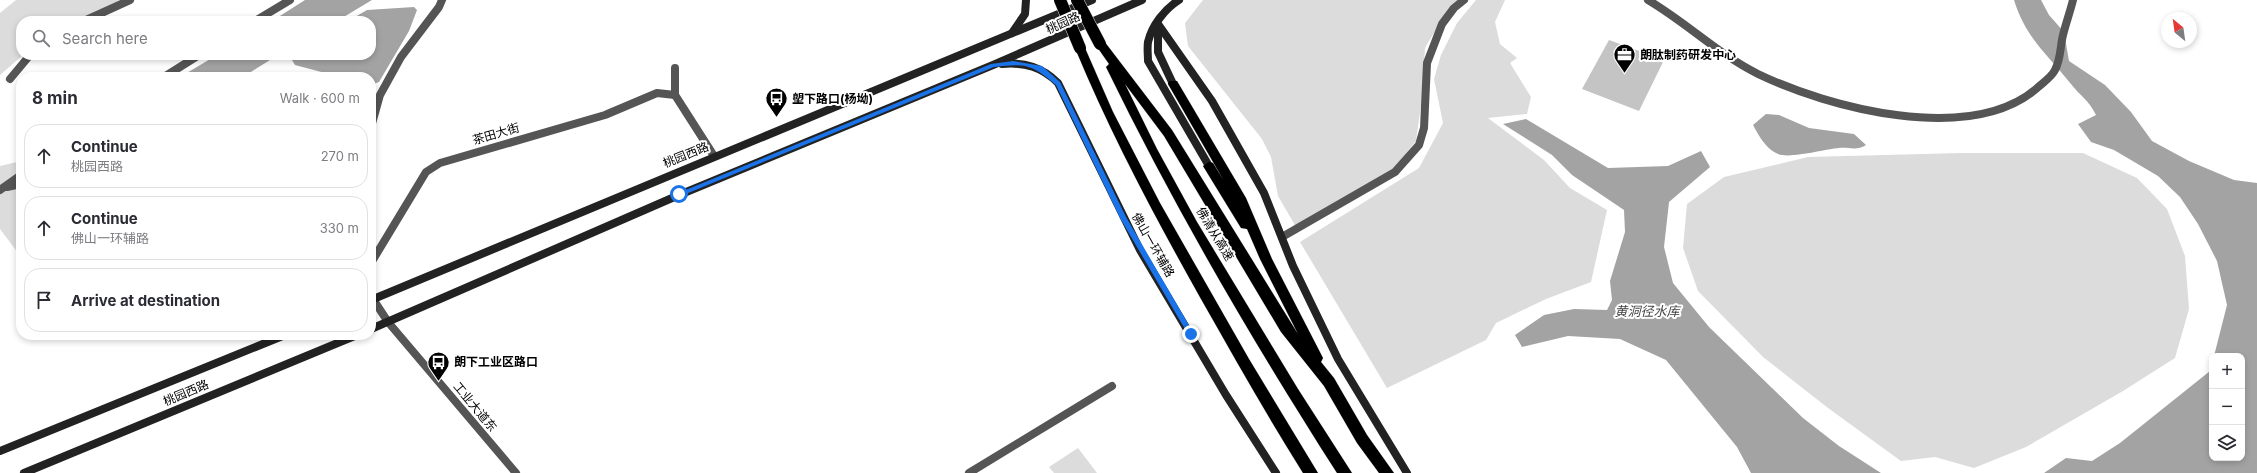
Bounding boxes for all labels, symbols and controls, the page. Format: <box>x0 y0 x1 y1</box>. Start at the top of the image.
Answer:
street label: 桃园路 <box>1043 8 1082 37</box>
north arrow <box>2161 12 2197 48</box>
search box <box>16 16 376 60</box>
icon: search <box>30 27 52 49</box>
text: Search here <box>62 29 148 48</box>
office icon: 朗肽制药研发中心 <box>1611 42 1637 75</box>
place label: 朗肽制药研发中心 <box>1640 47 1736 62</box>
bus stop icon: 塱下路口(杨坳) <box>763 86 789 119</box>
text: 8 min <box>32 88 78 108</box>
text: Walk · 600 m <box>280 90 360 106</box>
place label: 塱下路口(杨坳) <box>792 91 873 106</box>
street label: 茶田大街 <box>471 120 521 147</box>
text: Continue <box>71 137 138 156</box>
street label: 桃园西路 <box>661 139 711 170</box>
icon: ahead <box>33 145 55 167</box>
text: 270 m <box>321 148 359 164</box>
text: 桃园西路 <box>71 158 123 174</box>
route start <box>670 185 688 203</box>
street label: 佛清从高速 <box>1194 204 1237 263</box>
text: Continue <box>71 209 138 228</box>
street label: 佛山一环辅路 <box>1129 210 1178 280</box>
icon: ahead <box>33 217 55 239</box>
text: 330 m <box>320 220 359 236</box>
text: 佛山一环辅路 <box>71 230 149 246</box>
icon: arrive <box>33 289 55 311</box>
text: Arrive at destination <box>71 291 220 310</box>
water label: 黄洞径水库 <box>1614 303 1681 319</box>
route end <box>1182 325 1200 343</box>
bus stop icon: 朗下工业区路口 <box>426 349 452 382</box>
map controls <box>2209 353 2245 461</box>
button: + <box>2209 353 2245 389</box>
place label: 朗下工业区路口 <box>454 354 538 369</box>
street label: 桃园西路 <box>161 376 211 409</box>
street label: 工业大道东 <box>450 379 500 434</box>
button: − <box>2209 389 2245 425</box>
button: layers <box>2209 425 2245 461</box>

